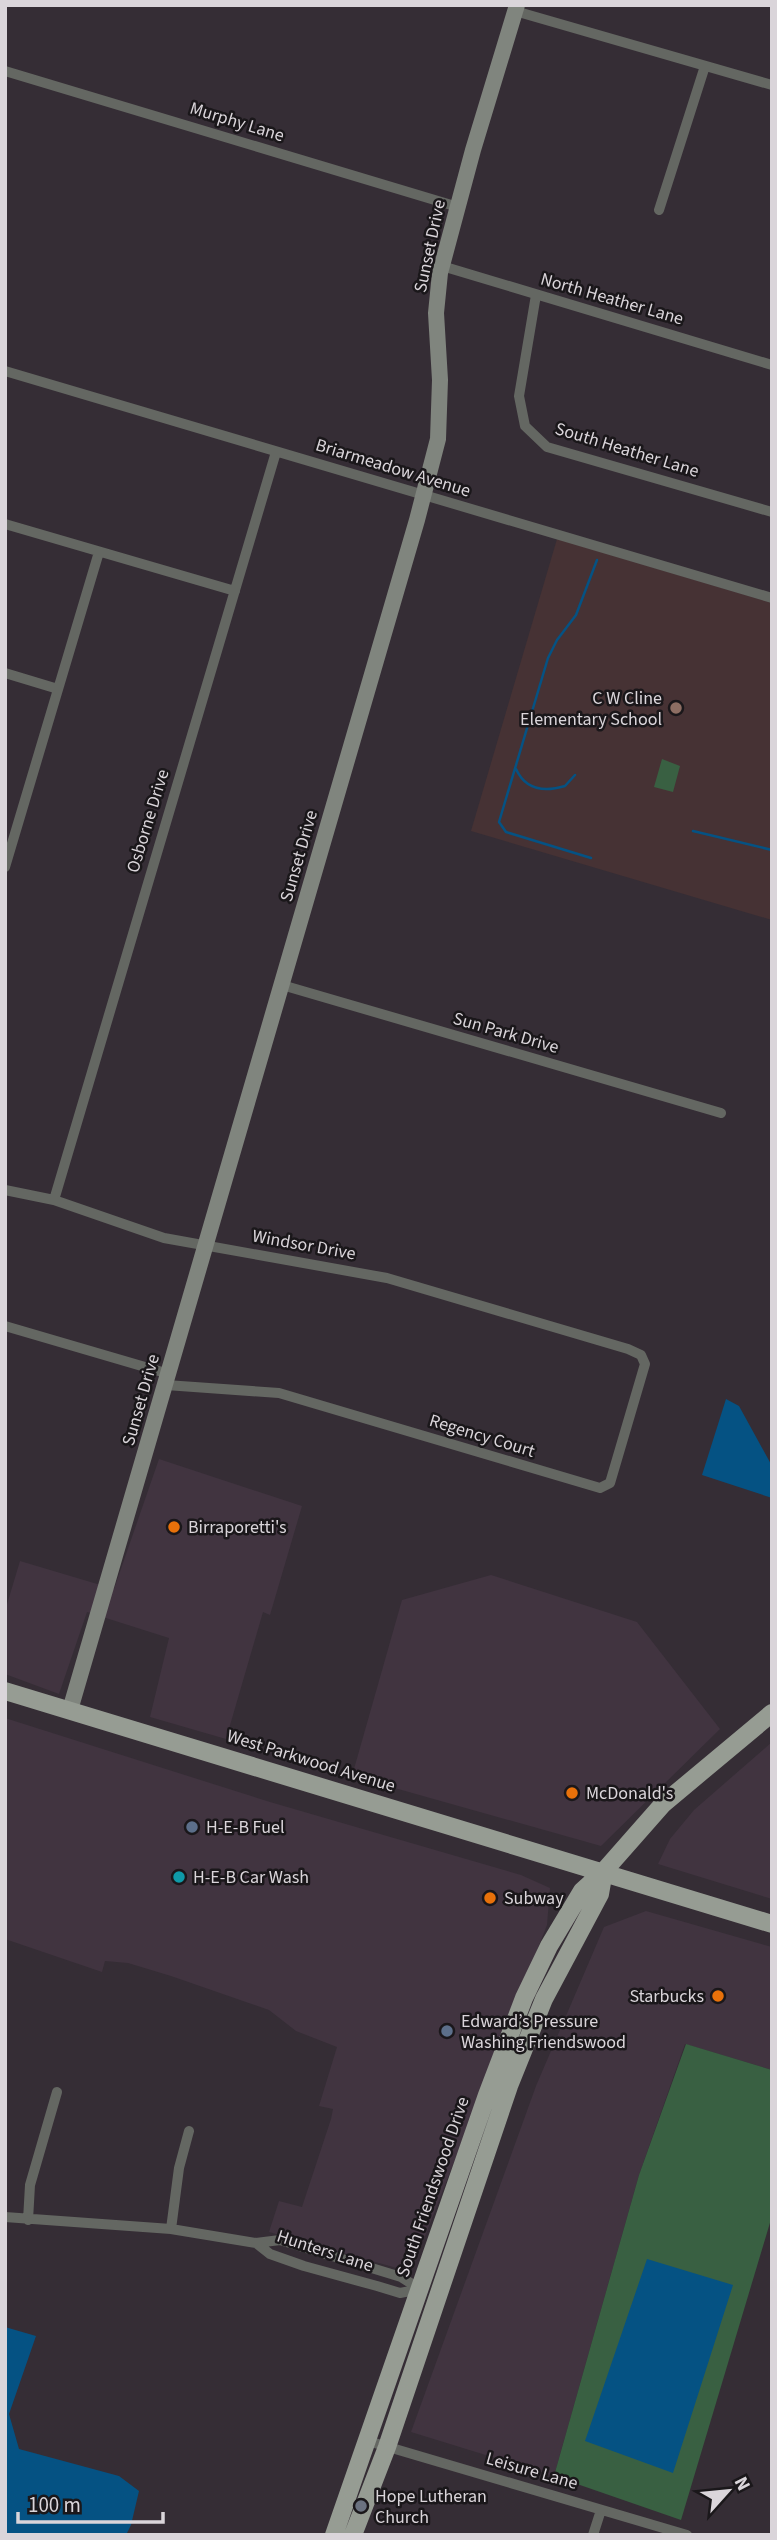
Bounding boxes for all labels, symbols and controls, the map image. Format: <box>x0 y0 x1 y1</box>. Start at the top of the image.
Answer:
street label: Murphy Lane <box>187 96 287 148</box>
street label: Sunset Drive <box>408 197 452 295</box>
street label: North Heather Lane <box>538 267 686 331</box>
street label: South Heather Lane <box>552 416 702 484</box>
street label: Briarmeadow Avenue <box>312 433 474 504</box>
place label: C W Cline Elementary School <box>520 686 662 732</box>
marker: C W Cline Elementary School <box>668 700 684 716</box>
street label: Osborne Drive <box>120 766 176 876</box>
street label: Sunset Drive <box>274 807 324 905</box>
street label: Sun Park Drive <box>450 1006 562 1060</box>
street label: Windsor Drive <box>250 1224 358 1266</box>
street label: Sunset Drive <box>116 1351 166 1449</box>
street label: Regency Court <box>426 1408 538 1464</box>
place label: Birraporetti's <box>188 1515 287 1540</box>
marker: Birraporetti's <box>166 1519 182 1535</box>
street label: West Parkwood Avenue <box>224 1723 398 1799</box>
place label: McDonald's <box>586 1781 673 1806</box>
marker: McDonald's <box>564 1785 580 1801</box>
place label: H-E-B Fuel <box>206 1815 285 1840</box>
marker: H-E-B Fuel <box>184 1819 200 1835</box>
place label: H-E-B Car Wash <box>193 1865 309 1890</box>
marker: H-E-B Car Wash <box>171 1869 187 1885</box>
place label: Subway <box>504 1886 564 1911</box>
marker: Subway <box>482 1890 498 1906</box>
place label: Starbucks <box>629 1984 704 2009</box>
marker: Starbucks <box>710 1988 726 2004</box>
place label: Edward’s Pressure Washing Friendswood <box>461 2009 626 2055</box>
marker: Edward’s Pressure Washing Friendswood <box>439 2023 455 2039</box>
street label: South Friendswood Drive <box>390 2093 476 2280</box>
street label: Hunters Lane <box>274 2224 377 2278</box>
street label: Leisure Lane <box>483 2446 581 2496</box>
north arrow <box>693 2456 763 2526</box>
text: N <box>727 2472 757 2496</box>
scale bar <box>18 2480 163 2524</box>
place label: Hope Lutheran Church <box>375 2484 487 2530</box>
text: 100 m <box>28 2490 81 2520</box>
marker: Hope Lutheran Church <box>353 2498 369 2514</box>

